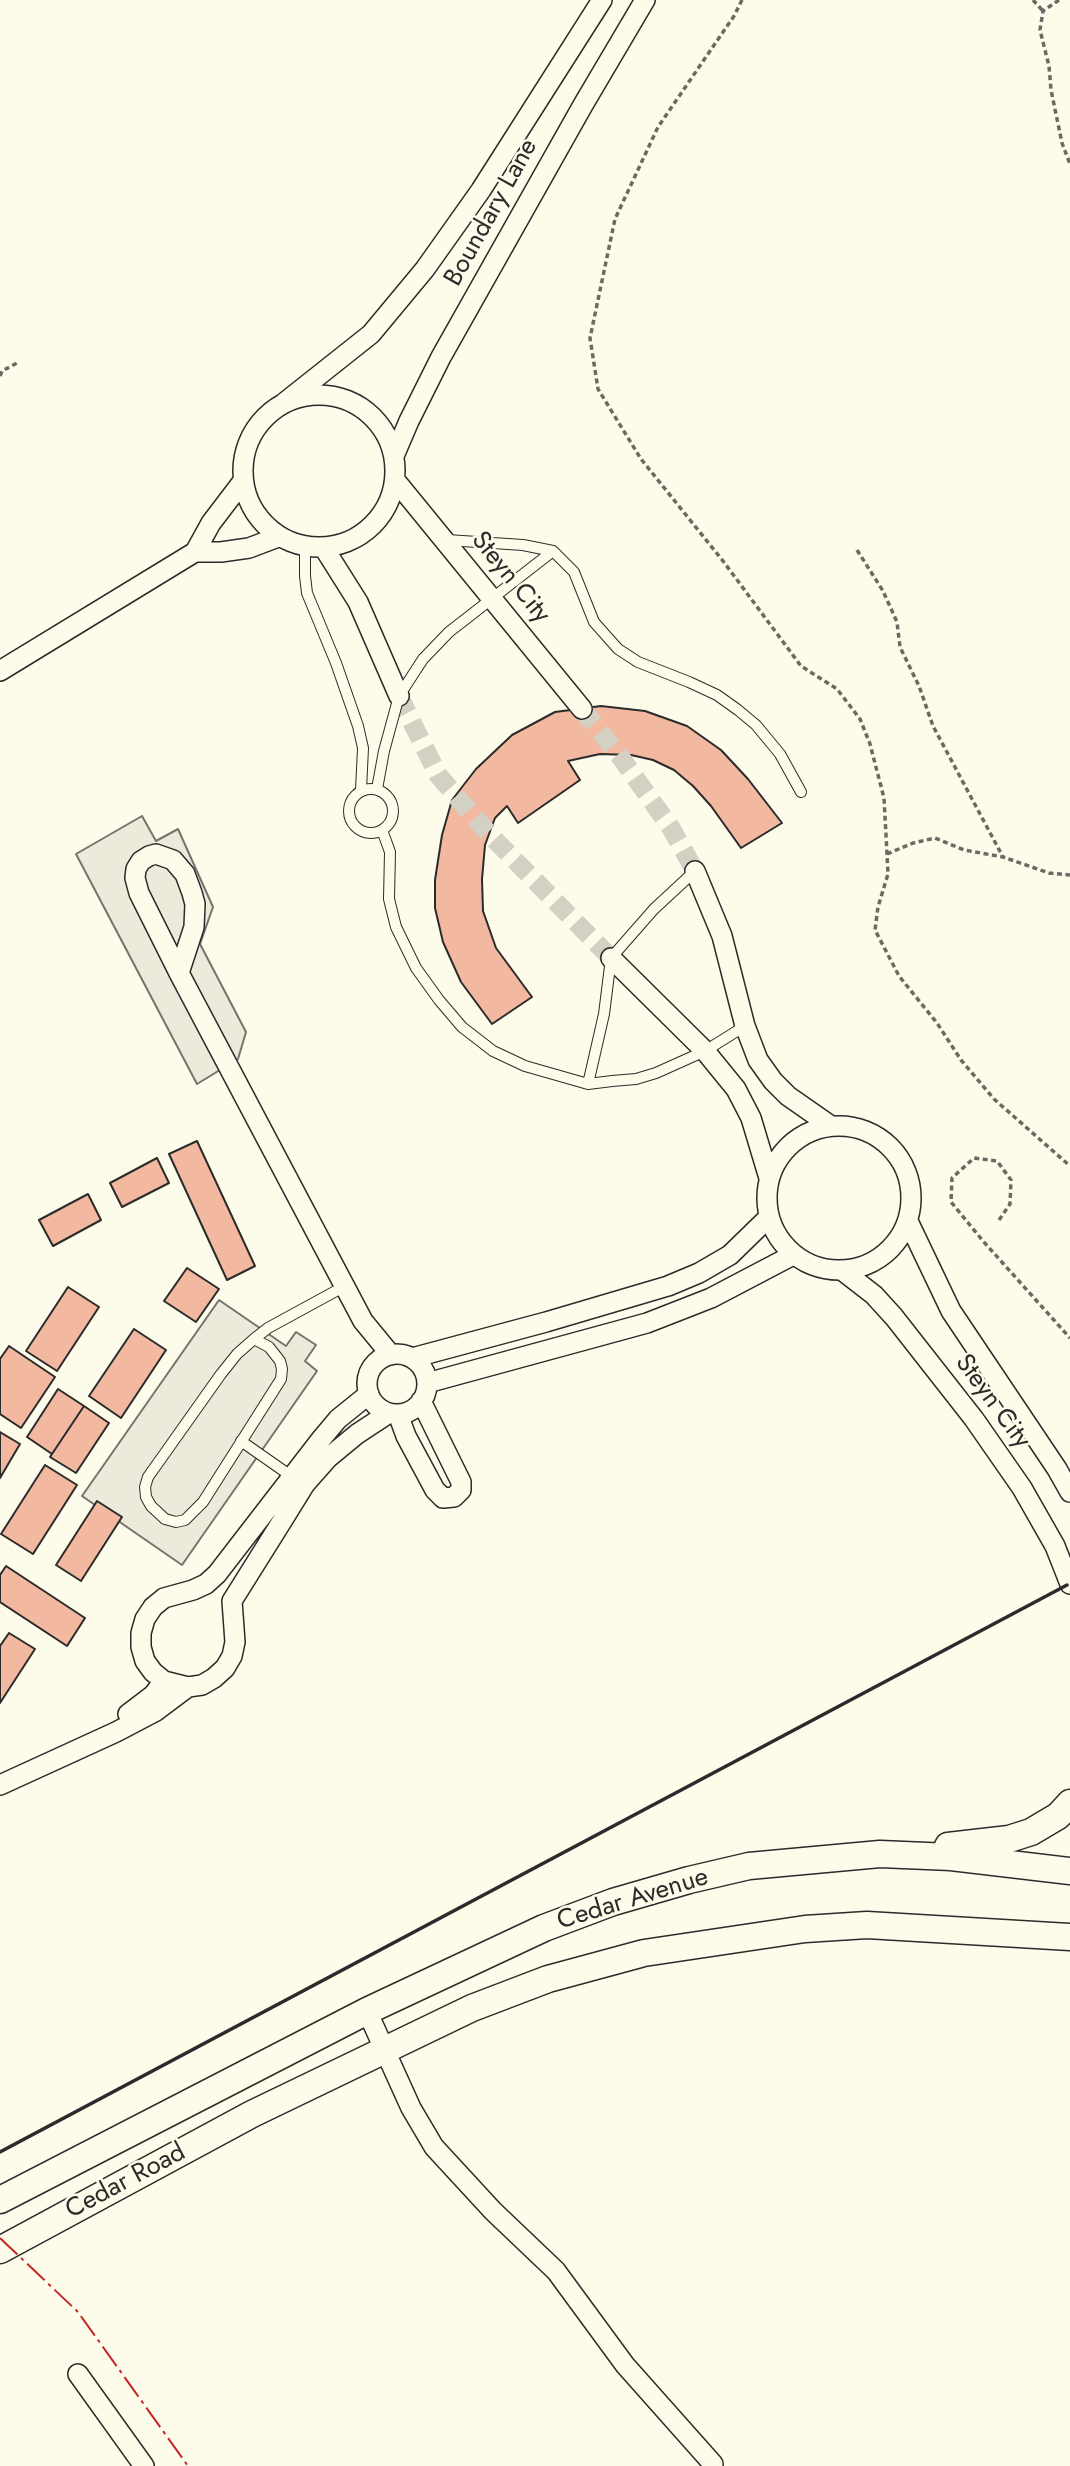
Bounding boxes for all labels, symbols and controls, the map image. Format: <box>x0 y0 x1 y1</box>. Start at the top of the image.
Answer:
street label: Boundary Lane <box>439 134 545 292</box>
street label: Steyn City <box>464 526 556 630</box>
street label: Steyn City <box>947 1349 1037 1455</box>
street label: Cedar Avenue <box>554 1862 712 1938</box>
street label: Cedar Road <box>61 2137 191 2227</box>

